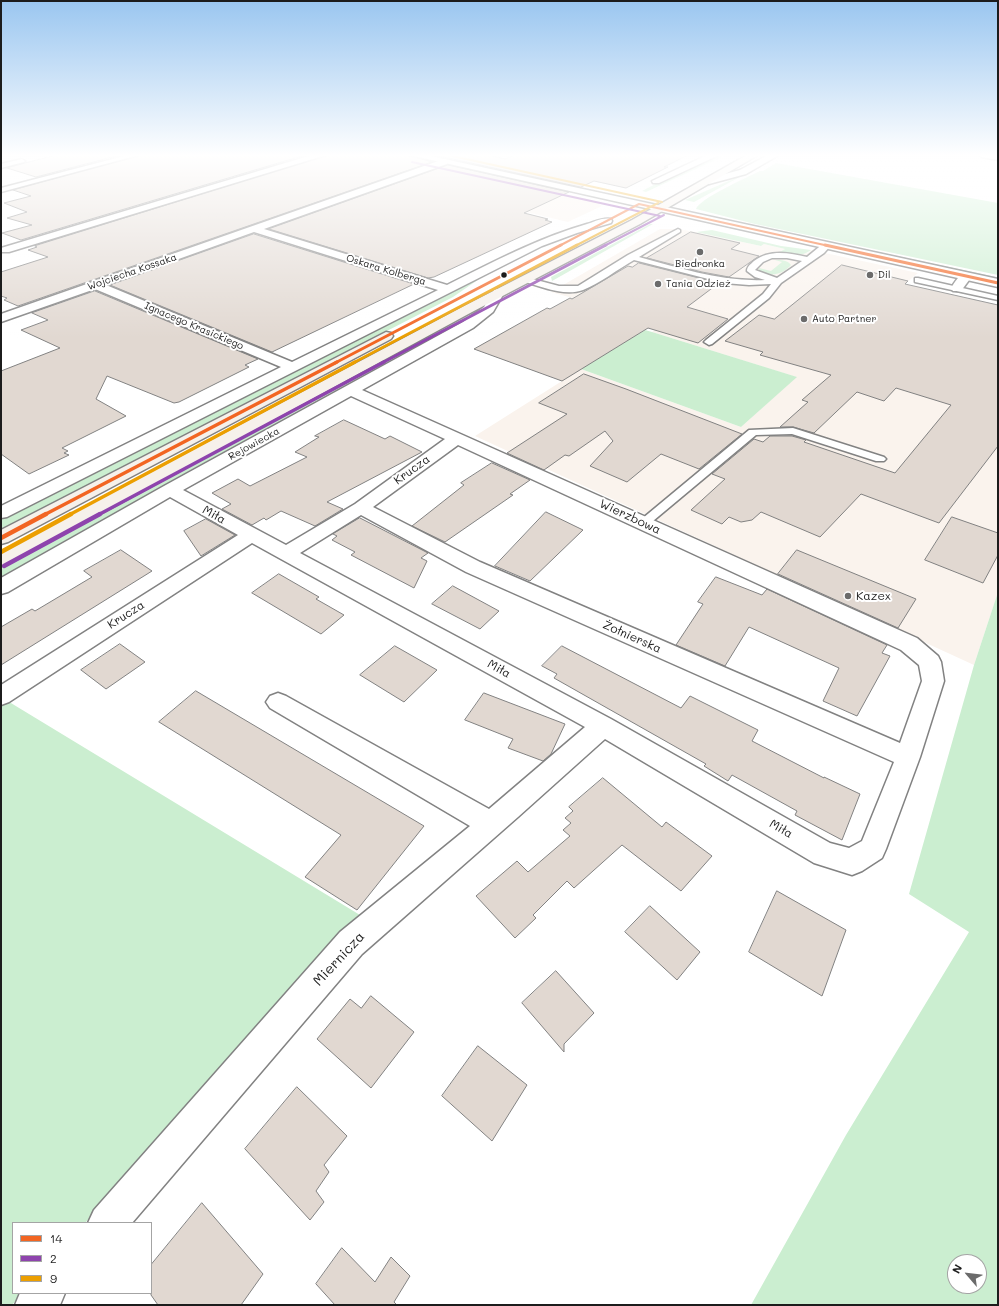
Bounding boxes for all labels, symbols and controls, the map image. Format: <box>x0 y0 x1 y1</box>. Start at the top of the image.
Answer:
marker: Biedronka <box>695 247 705 257</box>
street label: Wojciecha Kossaka <box>86 251 178 293</box>
street label: Oskara Kolberga <box>345 252 427 288</box>
place label: Biedronka <box>675 258 725 270</box>
place label: Dil <box>878 269 890 281</box>
unlabelled marker <box>499 270 509 280</box>
marker: Dil <box>865 270 875 280</box>
place label: Tania Odzież <box>666 278 730 290</box>
marker: Tania Odzież <box>653 279 663 289</box>
street label: Ignacego Krasickiego <box>143 300 245 352</box>
place label: Auto Partner <box>812 313 876 325</box>
marker: Auto Partner <box>799 314 809 324</box>
street label: Rejowiecka <box>226 425 282 463</box>
street label: Krucza <box>391 452 433 488</box>
street label: Wierzbowa <box>597 497 663 537</box>
street label: Miła <box>200 503 228 527</box>
place label: Kazex <box>856 589 891 603</box>
marker: Kazex <box>843 591 853 601</box>
street label: Krucza <box>105 598 147 632</box>
street label: Żołnierska <box>601 618 663 656</box>
street label: Miła <box>485 657 513 681</box>
street label: Miła <box>767 817 795 841</box>
street label: Miernicza <box>310 928 368 990</box>
legend <box>12 1222 152 1294</box>
text: 14 <box>50 1230 62 1246</box>
text: 2 <box>50 1250 57 1266</box>
north arrow <box>947 1254 987 1294</box>
text: N <box>948 1261 965 1276</box>
text: 9 <box>50 1270 57 1286</box>

